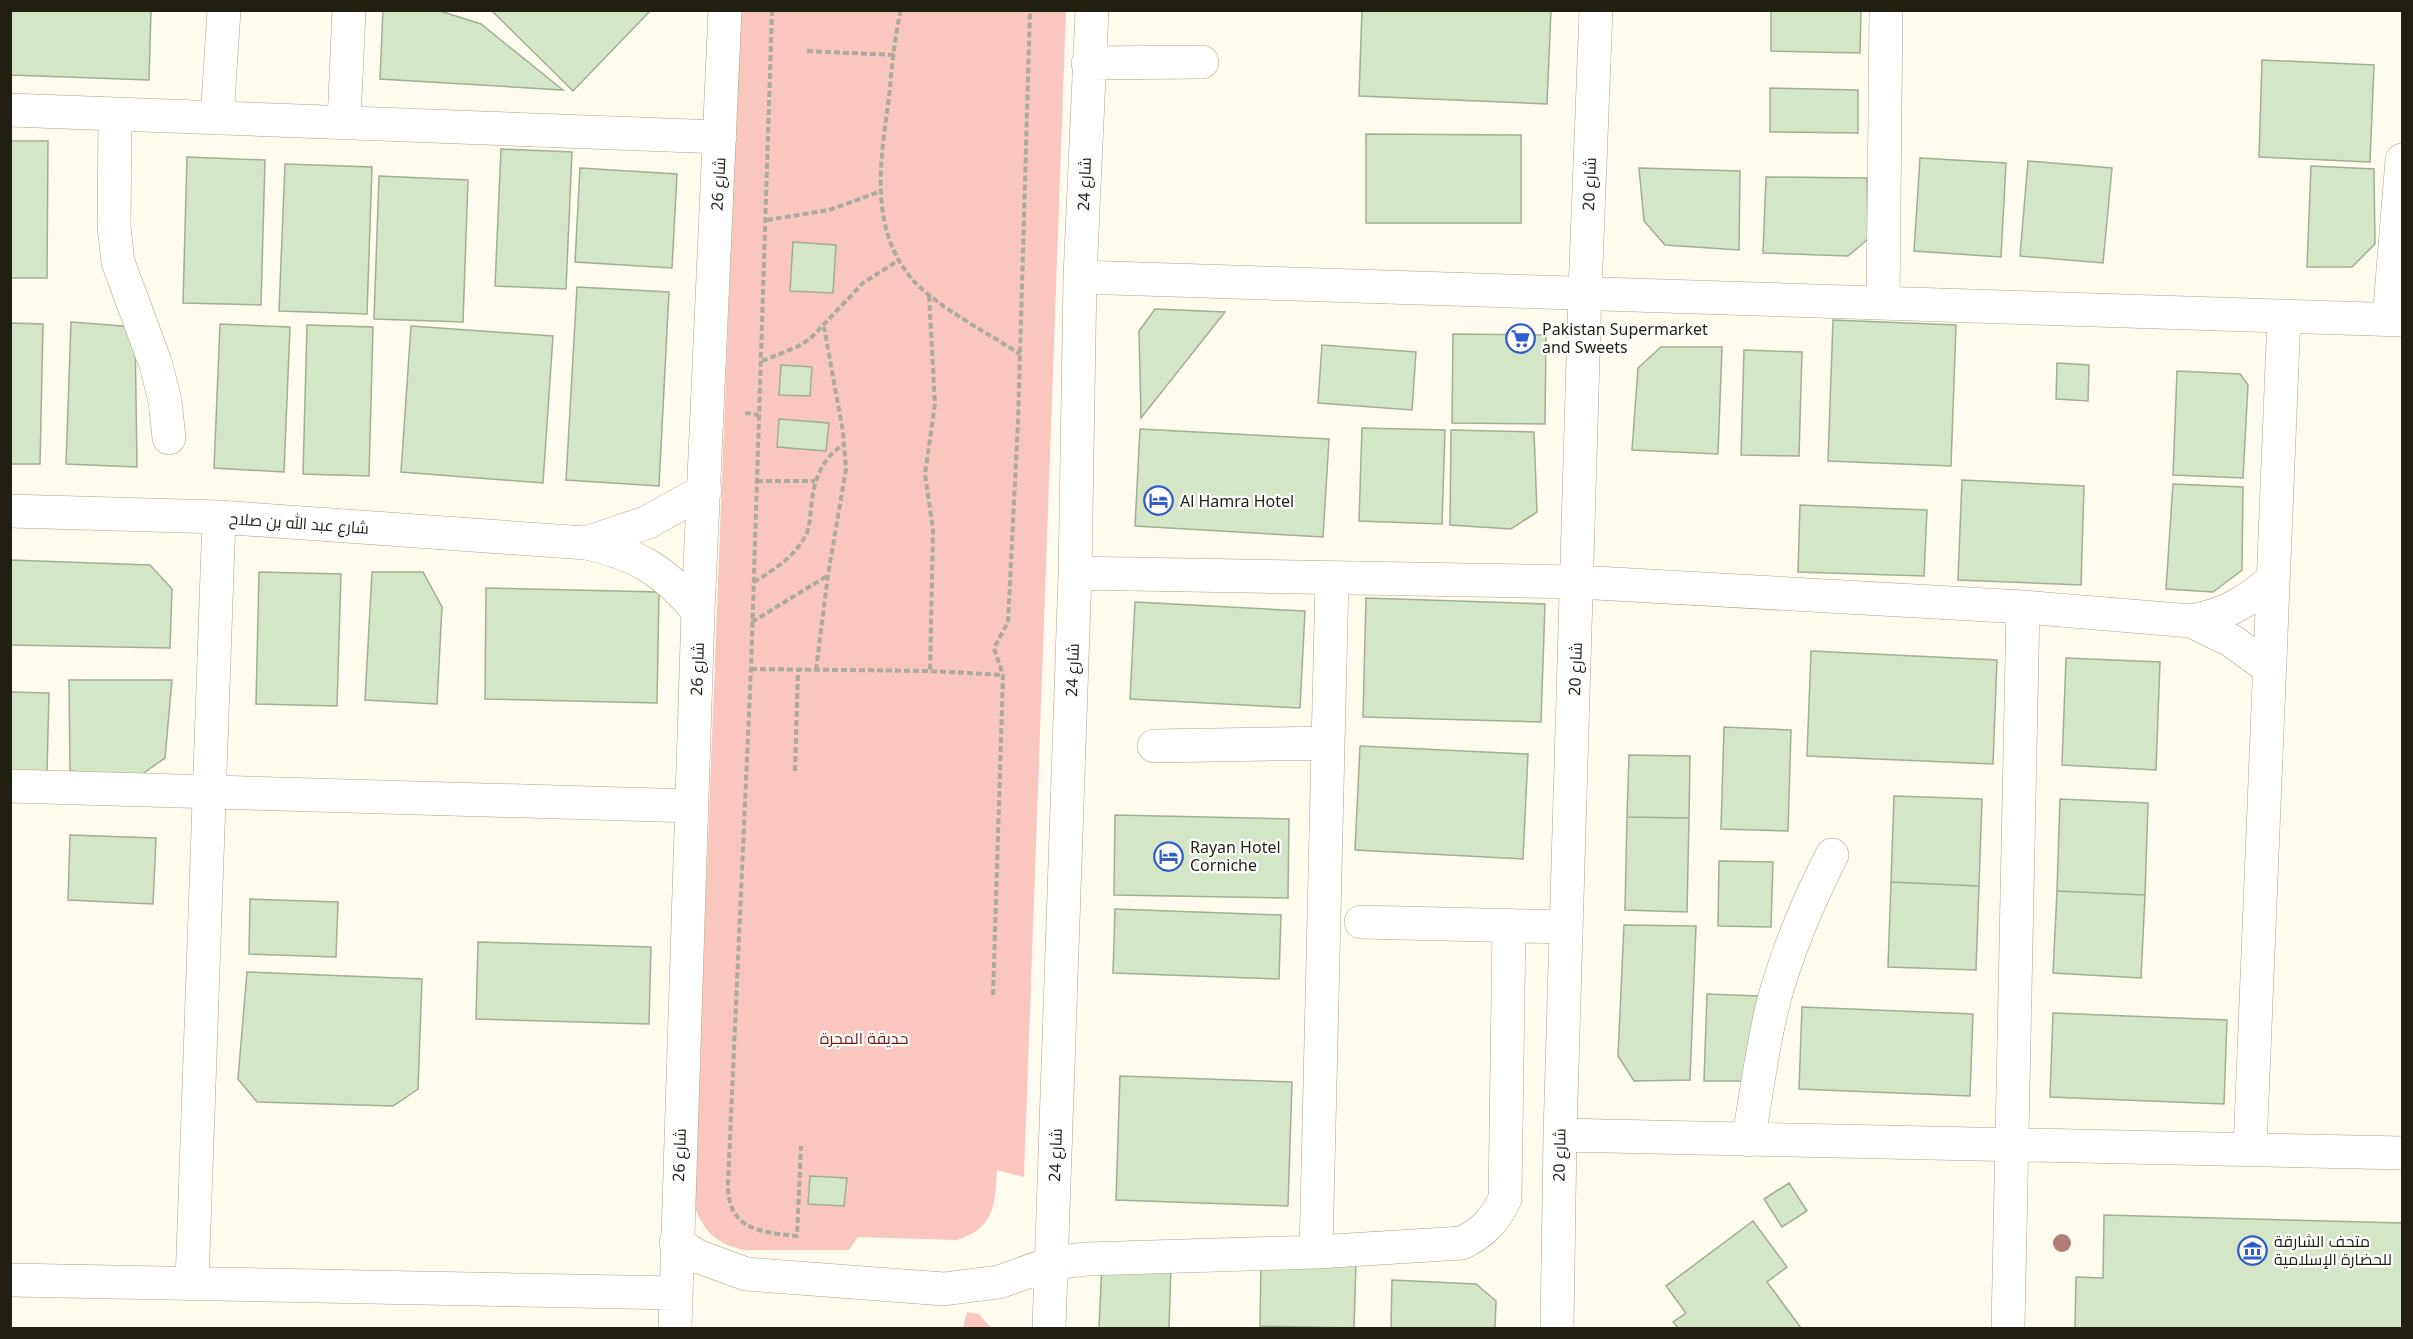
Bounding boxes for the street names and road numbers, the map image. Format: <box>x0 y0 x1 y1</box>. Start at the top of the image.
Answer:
street label: شارع 26 <box>706 157 731 211</box>
street label: شارع 24 <box>1072 157 1097 211</box>
street label: شارع 20 <box>1577 157 1602 211</box>
street label: شارع عبد الله بن صلاح <box>228 507 370 540</box>
street label: شارع 26 <box>685 642 710 696</box>
street label: شارع 20 <box>1563 642 1588 696</box>
street label: شارع 24 <box>1060 643 1085 697</box>
street label: شارع 26 <box>667 1128 692 1182</box>
street label: شارع 24 <box>1043 1128 1068 1182</box>
street label: شارع 20 <box>1548 1128 1571 1182</box>

